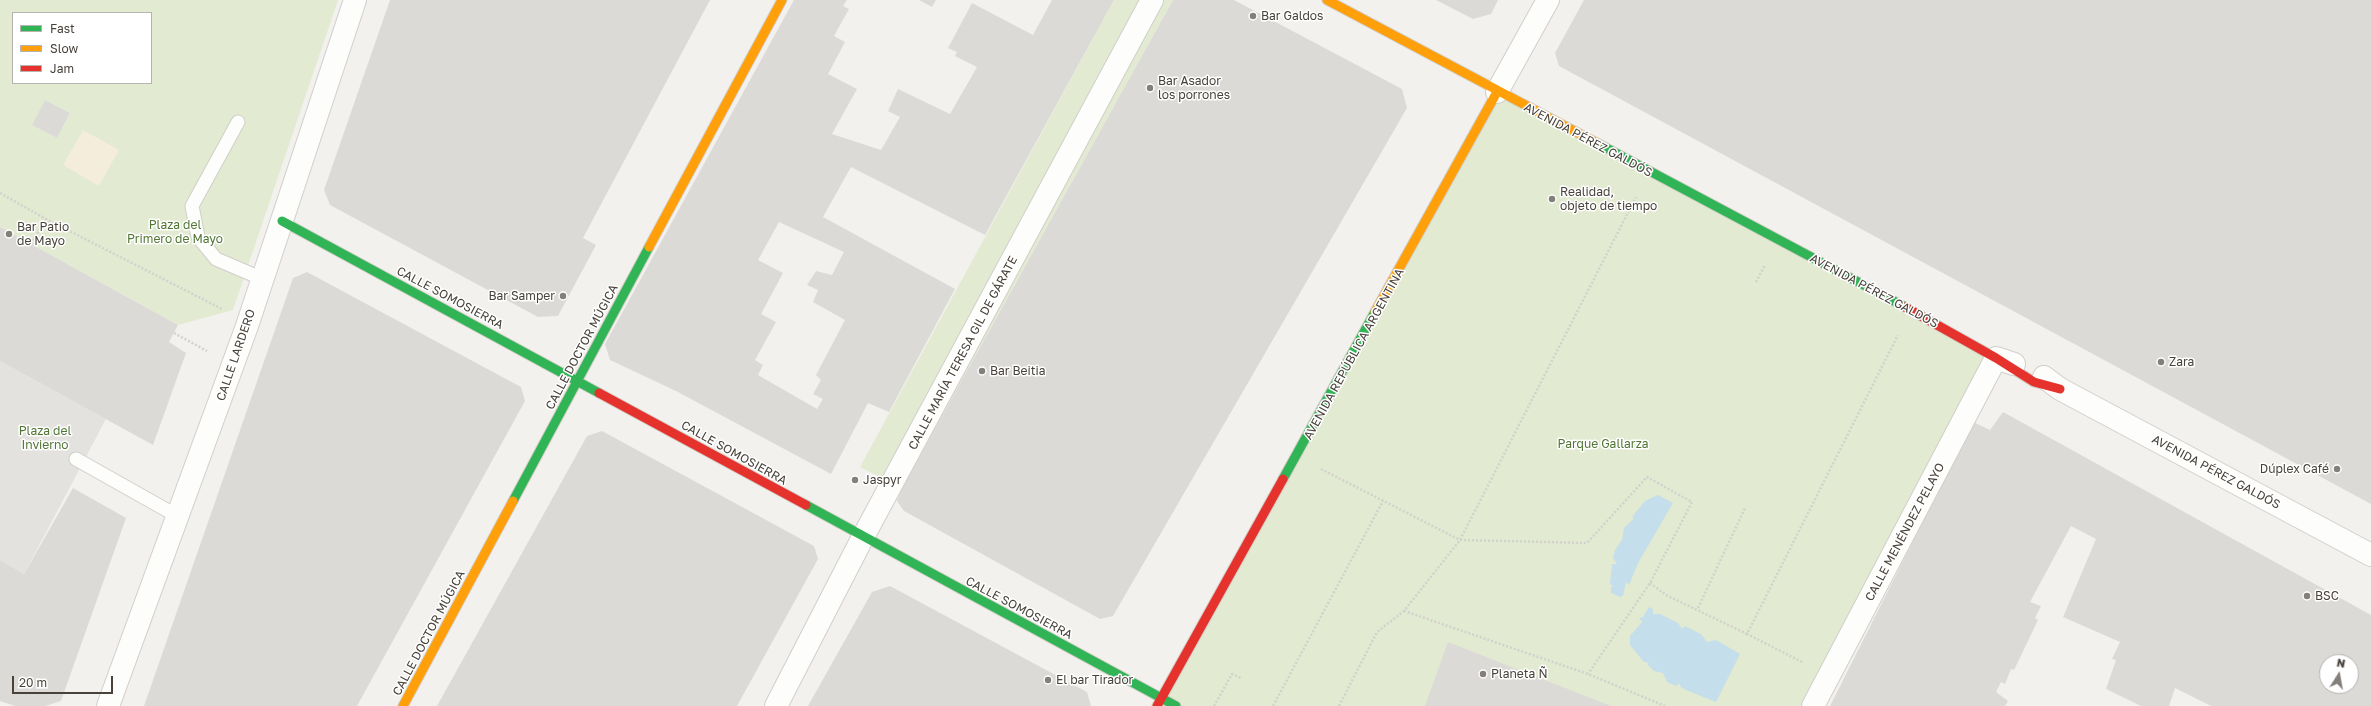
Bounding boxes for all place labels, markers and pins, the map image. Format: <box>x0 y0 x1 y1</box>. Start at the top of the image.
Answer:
place label: Bar Galdos <box>1261 9 1323 23</box>
marker: Bar Galdos <box>1248 11 1258 21</box>
place label: Bar Asador los porrones <box>1158 74 1230 102</box>
marker: Bar Asador los porrones <box>1145 83 1155 93</box>
place label: Realidad, objeto de tiempo <box>1560 185 1657 213</box>
marker: Realidad, objeto de tiempo <box>1547 194 1557 204</box>
place label: Bar Patio de Mayo <box>17 220 69 248</box>
marker: Bar Patio de Mayo <box>4 229 14 239</box>
place label: Bar Samper <box>488 289 555 303</box>
marker: Bar Samper <box>558 291 568 301</box>
place label: Zara <box>2169 355 2194 369</box>
marker: Zara <box>2156 357 2166 367</box>
place label: Bar Beitia <box>990 364 1046 378</box>
marker: Bar Beitia <box>977 366 987 376</box>
place label: Dúplex Café <box>2260 462 2329 476</box>
marker: Dúplex Café <box>2332 464 2342 474</box>
place label: Jaspyr <box>863 473 901 487</box>
marker: Jaspyr <box>850 475 860 485</box>
place label: BSC <box>2315 589 2339 603</box>
marker: BSC <box>2302 591 2312 601</box>
place label: Planeta Ñ <box>1491 667 1548 681</box>
marker: Planeta Ñ <box>1478 669 1488 679</box>
place label: El bar Tirador <box>1056 673 1133 687</box>
marker: El bar Tirador <box>1043 675 1053 685</box>

